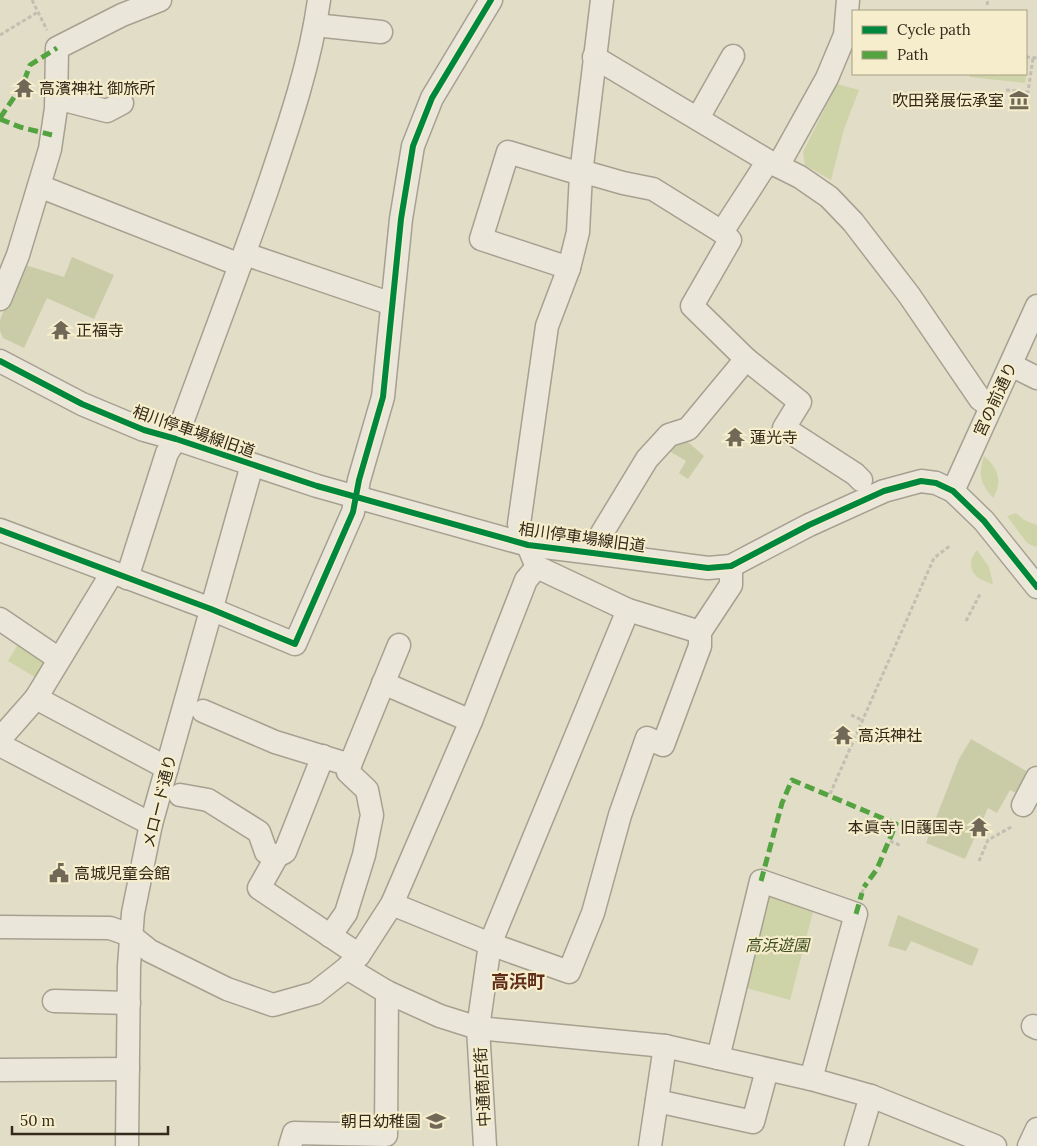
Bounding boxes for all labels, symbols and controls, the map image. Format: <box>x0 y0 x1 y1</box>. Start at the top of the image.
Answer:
legend <box>852 10 1027 75</box>
text: Cycle path <box>897 20 971 39</box>
text: Path <box>897 45 928 64</box>
temple icon: 高濱神社 御旅所 <box>13 77 35 99</box>
place label: 高濱神社 御旅所 <box>39 78 155 98</box>
museum icon: 吹田発展伝承室 <box>1008 89 1030 111</box>
place label: 吹田発展伝承室 <box>892 90 1004 110</box>
temple icon: 正福寺 <box>50 319 72 341</box>
place label: 正福寺 <box>76 320 124 340</box>
street label: 宮の前通り <box>969 359 1021 439</box>
street label: 相川停車場線旧道 <box>130 401 258 461</box>
temple icon: 蓮光寺 <box>724 426 746 448</box>
place label: 蓮光寺 <box>750 427 798 447</box>
street label: 相川停車場線旧道 <box>517 518 647 556</box>
temple icon: 高浜神社 <box>832 724 854 746</box>
place label: 高浜神社 <box>858 725 922 745</box>
street label: メロード通り <box>138 752 180 850</box>
temple icon: 本眞寺 旧護国寺 <box>968 816 990 838</box>
place label: 本眞寺 旧護国寺 <box>848 817 964 837</box>
public building icon: 高城児童会館 <box>48 862 70 884</box>
place label: 高城児童会館 <box>74 863 170 883</box>
park label: 高浜遊園 <box>745 935 811 955</box>
district label: 高浜町 <box>491 970 545 993</box>
street label: 中通商店街 <box>470 1047 494 1127</box>
scale bar <box>12 1104 169 1136</box>
school or university icon: 朝日幼稚園 <box>425 1110 447 1132</box>
text: 50 m <box>20 1111 55 1130</box>
place label: 朝日幼稚園 <box>341 1111 421 1131</box>

